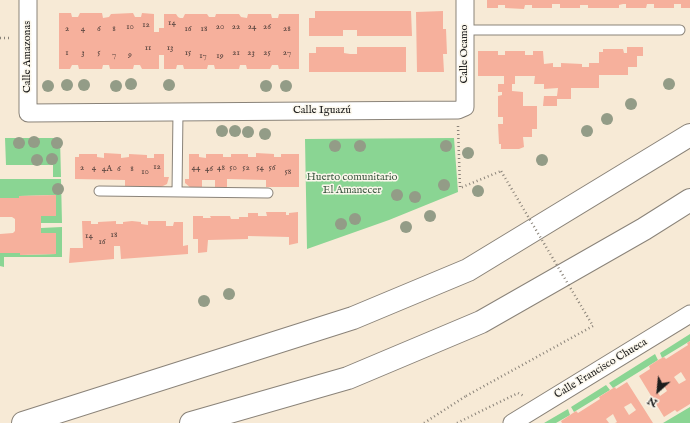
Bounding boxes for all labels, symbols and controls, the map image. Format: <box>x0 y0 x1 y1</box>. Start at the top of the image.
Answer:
house number: 14 <box>168 18 176 28</box>
house number: 12 <box>142 20 150 30</box>
street label: Calle Amazonas <box>21 21 35 93</box>
house number: 10 <box>126 22 134 32</box>
house number: 20 <box>216 22 224 32</box>
house number: 22 <box>232 22 240 32</box>
house number: 24 <box>248 22 256 32</box>
house number: 26 <box>263 22 271 32</box>
house number: 2 <box>65 24 69 34</box>
house number: 4 <box>81 24 85 34</box>
house number: 6 <box>97 24 101 34</box>
house number: 8 <box>112 24 116 34</box>
house number: 16 <box>184 24 192 34</box>
house number: 18 <box>201 24 207 34</box>
house number: 28 <box>283 24 291 34</box>
street label: Calle Ocamo <box>458 24 472 84</box>
house number: 11 <box>145 43 151 53</box>
house number: 13 <box>167 43 173 53</box>
house number: 1 <box>65 48 69 58</box>
house number: 3 <box>81 48 85 58</box>
house number: 5 <box>97 48 101 58</box>
house number: 15 <box>185 48 191 58</box>
house number: 21 <box>232 48 240 58</box>
house number: 23 <box>247 48 255 58</box>
house number: 25 <box>263 48 271 58</box>
house number: 27 <box>283 48 291 58</box>
house number: 7 <box>112 50 116 60</box>
house number: 9 <box>128 50 132 60</box>
house number: 17 <box>199 51 207 61</box>
house number: 19 <box>216 51 224 61</box>
street label: Calle Iguazú <box>293 104 351 118</box>
house number: 12 <box>153 162 161 172</box>
house number: 2 <box>80 163 84 173</box>
house number: 4 <box>92 163 96 173</box>
house number: 44 <box>192 163 200 173</box>
house number: 48 <box>217 163 225 173</box>
house number: 50 <box>229 163 237 173</box>
house number: 52 <box>242 163 250 173</box>
house number: 54 <box>256 163 264 173</box>
house number: 56 <box>268 163 276 173</box>
house number: 4A <box>102 164 112 174</box>
house number: 6 <box>117 164 121 174</box>
house number: 8 <box>130 164 134 174</box>
house number: 46 <box>205 164 213 174</box>
house number: 10 <box>141 167 149 177</box>
house number: 58 <box>285 167 291 177</box>
park label: Huerto comunitario El Amanecer <box>306 171 398 197</box>
house number: 18 <box>111 230 117 240</box>
house number: 14 <box>85 231 93 241</box>
house number: 16 <box>98 237 106 247</box>
street label: Calle Francisco Chueca <box>552 336 650 402</box>
north arrow <box>638 371 678 411</box>
text: N <box>645 393 660 410</box>

